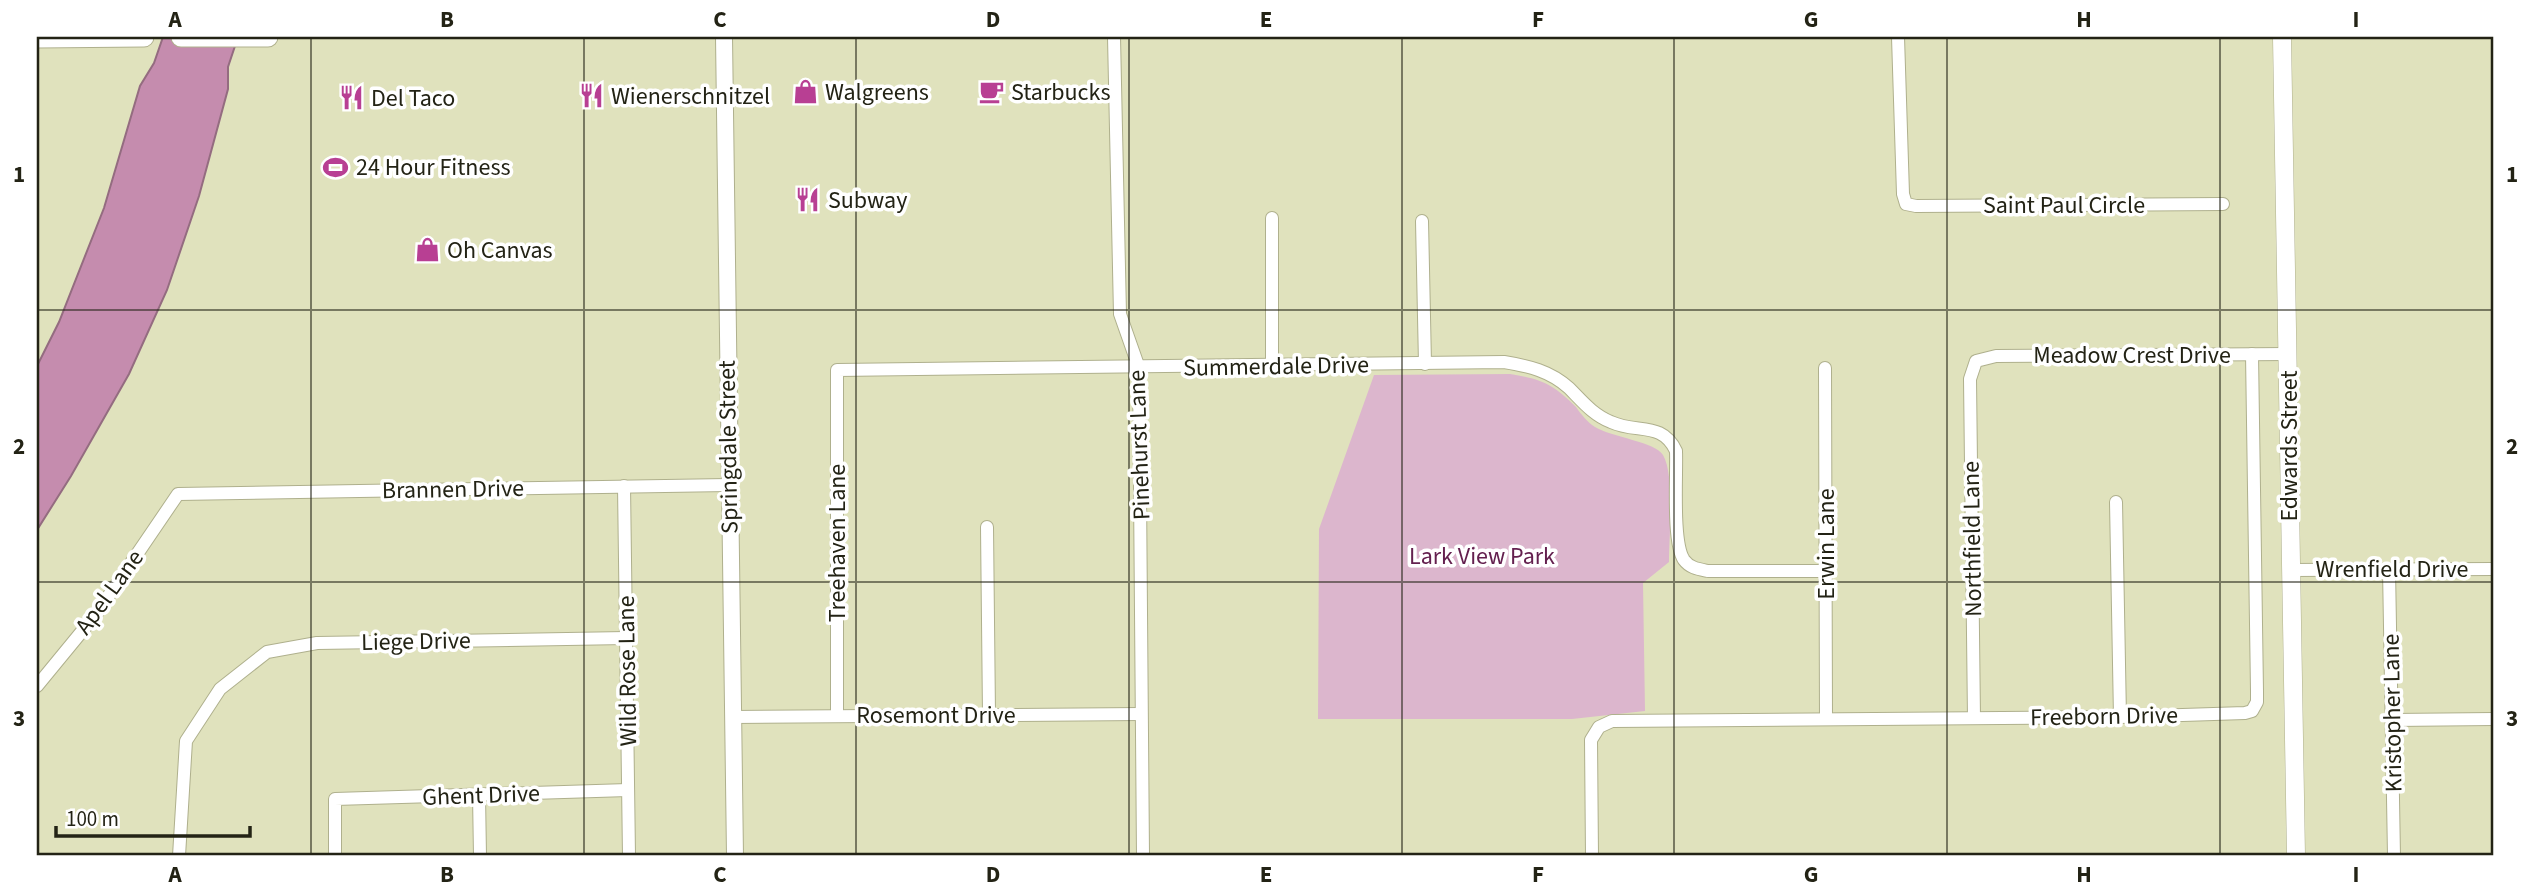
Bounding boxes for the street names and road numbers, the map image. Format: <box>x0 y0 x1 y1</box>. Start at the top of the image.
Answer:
street label: Saint Paul Circle <box>1983 188 2145 223</box>
street label: Meadow Crest Drive <box>2033 338 2231 373</box>
street label: Summerdale Drive <box>1183 347 1369 386</box>
street label: Springdale Street <box>709 360 748 534</box>
street label: Pinehurst Lane <box>1119 369 1160 521</box>
street label: Edwards Street <box>2272 370 2307 522</box>
street label: Northfield Lane <box>1954 461 1991 617</box>
street label: Treehaven Lane <box>820 464 855 622</box>
street label: Brannen Drive <box>382 471 524 508</box>
street label: Erwin Lane <box>1809 488 1844 600</box>
street label: Apel Lane <box>66 542 152 642</box>
street label: Wrenfield Drive <box>2315 552 2469 587</box>
street label: Wild Rose Lane <box>609 595 646 747</box>
street label: Liege Drive <box>361 623 471 660</box>
street label: Kristopher Lane <box>2374 633 2411 793</box>
street label: Rosemont Drive <box>856 698 1016 733</box>
street label: Freeborn Drive <box>2030 698 2178 735</box>
street label: Ghent Drive <box>422 776 541 815</box>

